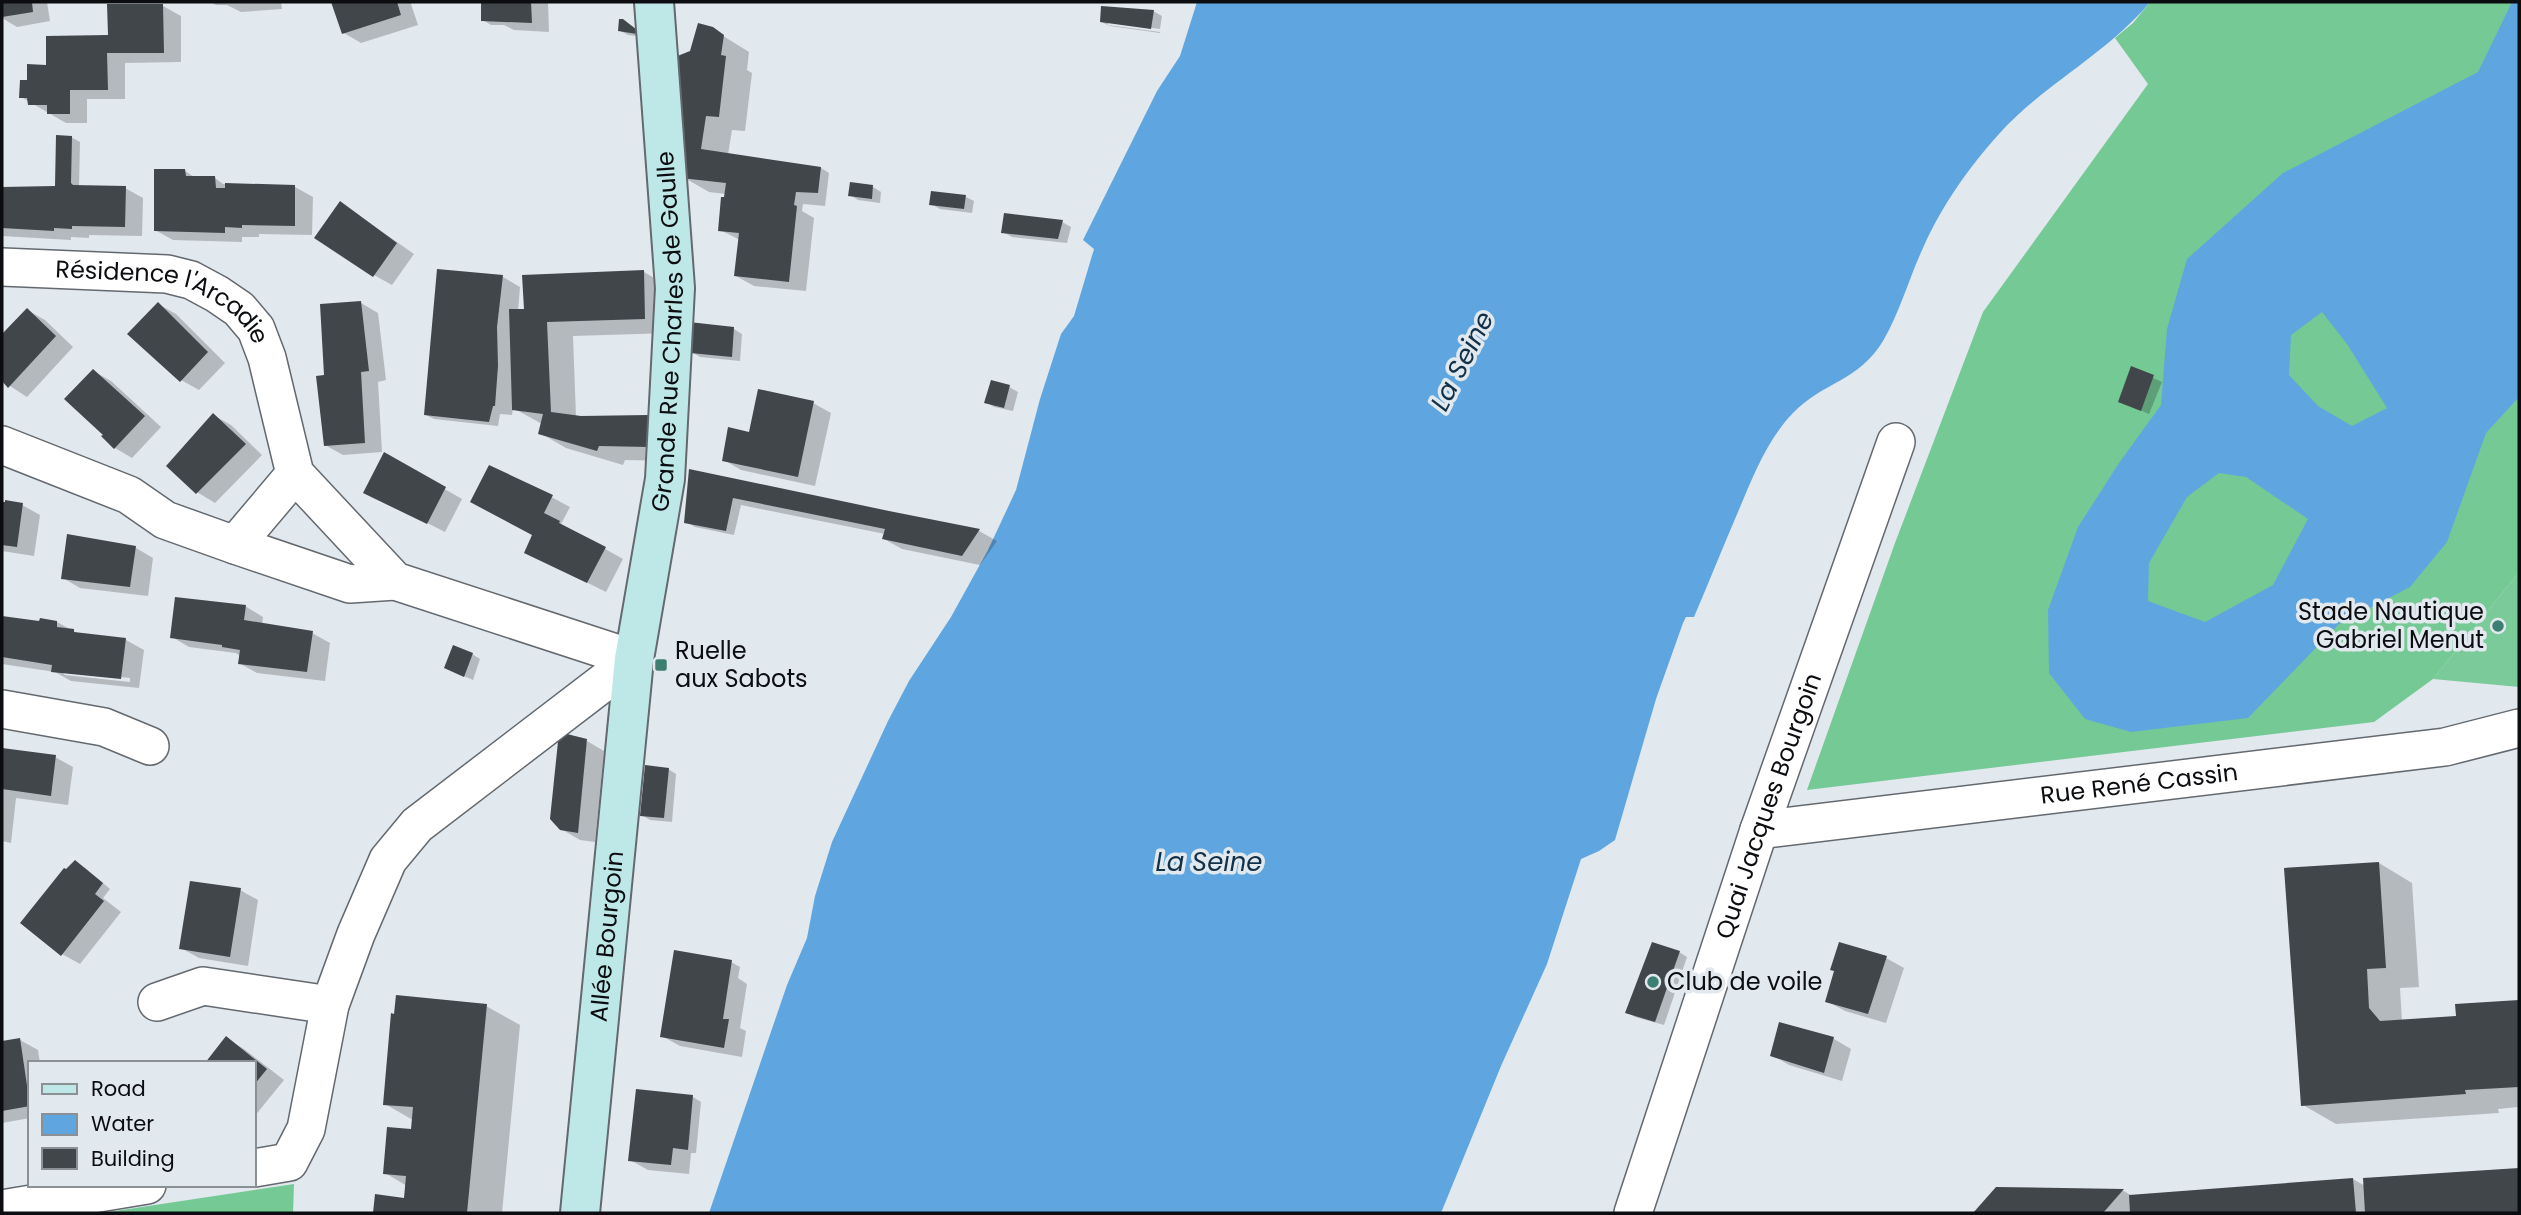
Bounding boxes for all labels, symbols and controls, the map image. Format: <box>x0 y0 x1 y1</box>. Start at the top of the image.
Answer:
street label: Grande Rue Charles de Gaulle <box>643 150 691 514</box>
street label: Résidence l'Arcadie <box>55 252 277 348</box>
water label: La Seine <box>1422 305 1502 417</box>
place label: Stade Nautique Gabriel Menut <box>2298 595 2484 656</box>
marker: Stade Nautique Gabriel Menut <box>2490 618 2506 634</box>
place label: Ruelle aux Sabots <box>675 634 808 695</box>
marker: Ruelle aux Sabots <box>653 657 669 673</box>
street label: Quai Jacques Bourgoin <box>1707 668 1829 943</box>
street label: Rue René Cassin <box>2039 755 2240 812</box>
water label: La Seine <box>1156 844 1262 880</box>
street label: Allée Bourgoin <box>582 849 631 1023</box>
place label: Club de voile <box>1667 965 1822 998</box>
marker: Club de voile <box>1645 974 1661 990</box>
legend <box>28 1061 256 1187</box>
text: Road <box>91 1074 146 1103</box>
text: Water <box>91 1109 154 1138</box>
text: Building <box>91 1144 175 1173</box>

